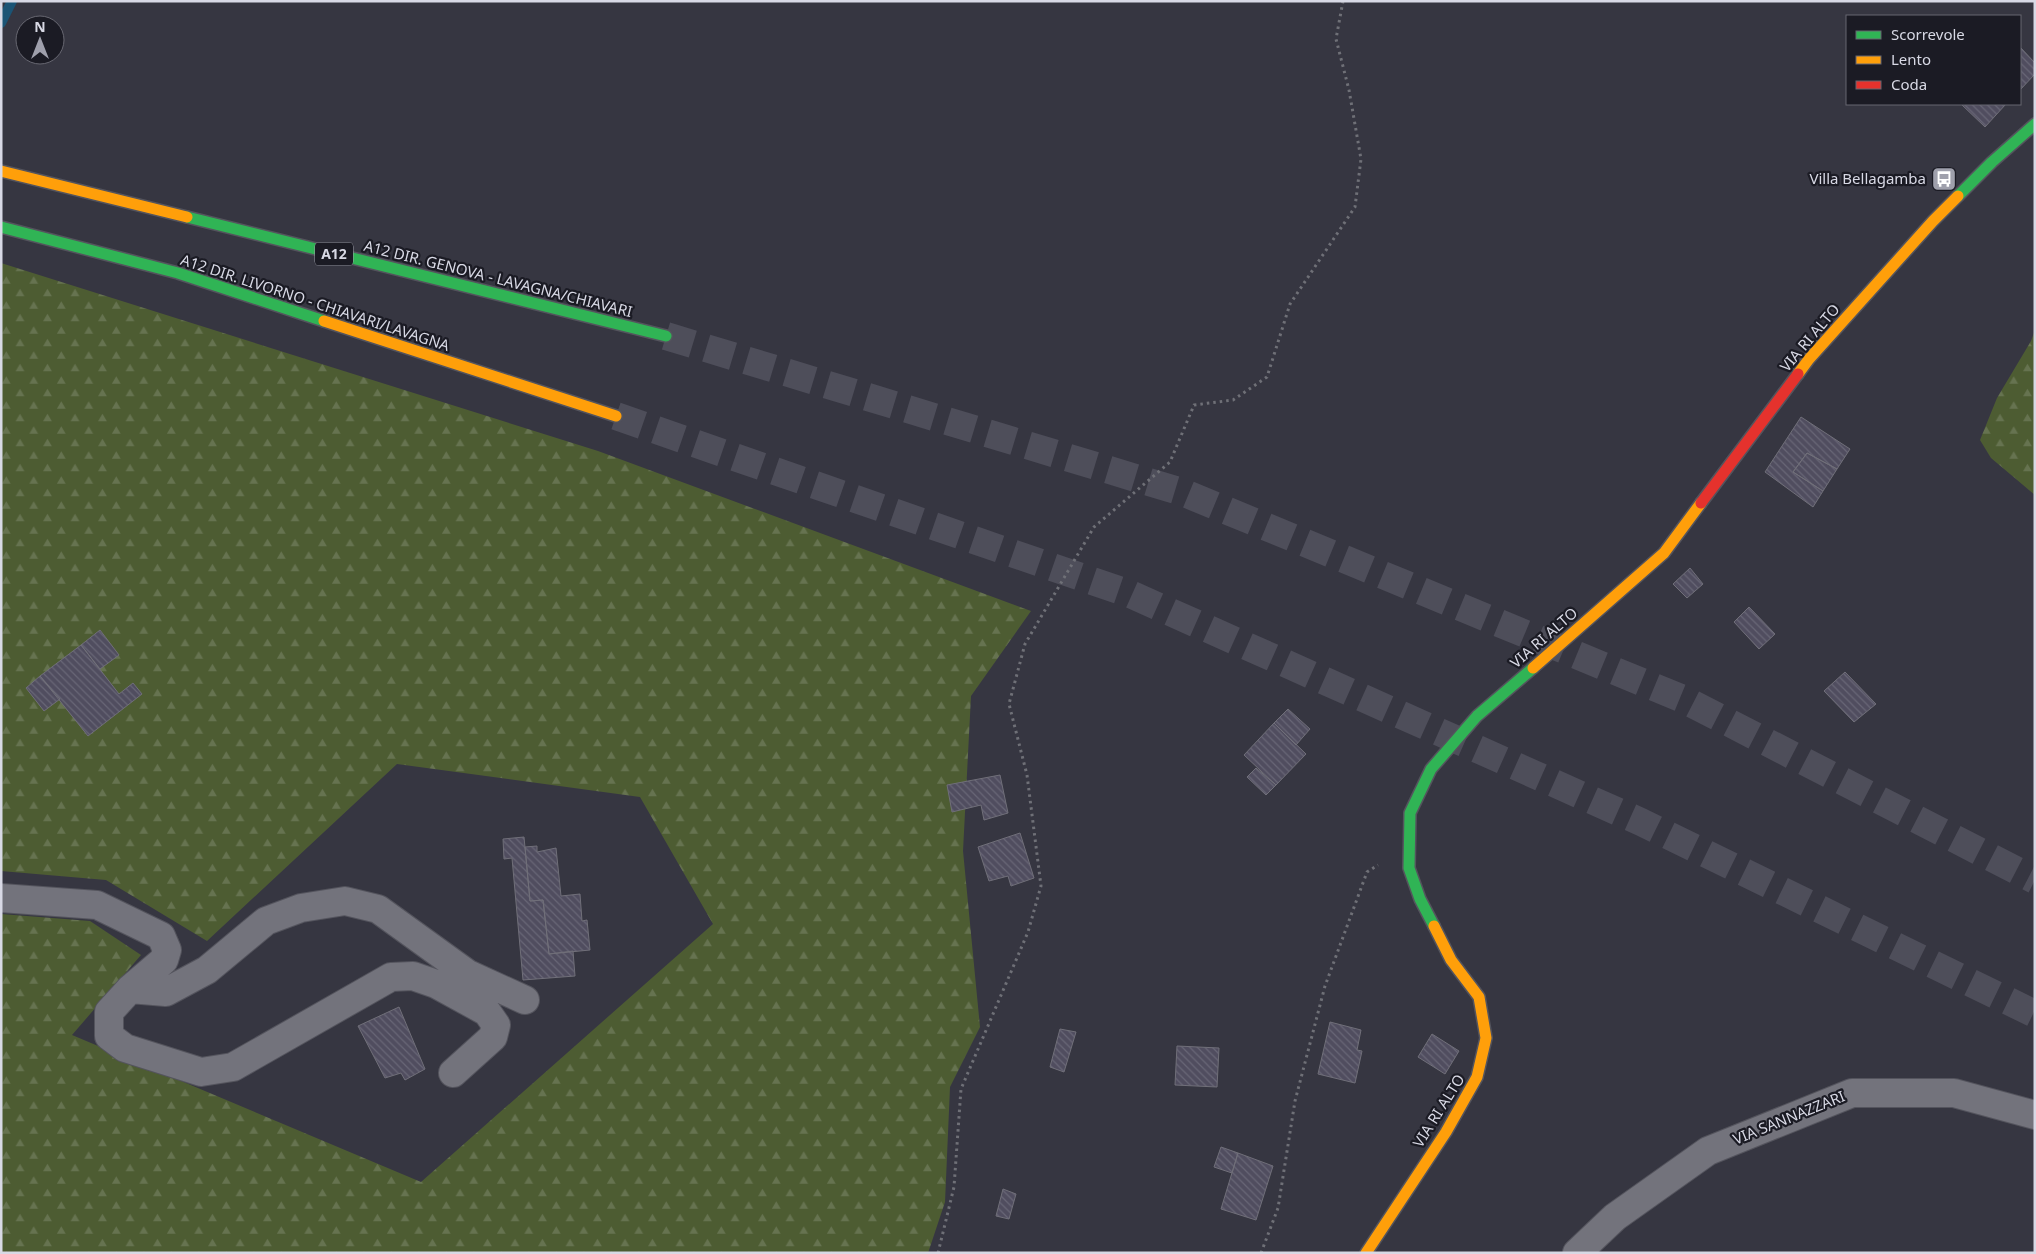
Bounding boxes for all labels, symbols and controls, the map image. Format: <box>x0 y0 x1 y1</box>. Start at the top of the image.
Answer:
north arrow <box>15 15 65 65</box>
legend <box>1846 15 2021 105</box>
text: N <box>34 17 46 36</box>
text: Scorrevole <box>1891 24 1965 44</box>
text: Lento <box>1891 49 1931 69</box>
text: Coda <box>1891 74 1927 94</box>
bus stop icon: Villa Bellagamba <box>1931 166 1957 192</box>
place label: Villa Bellagamba <box>1809 168 1926 188</box>
street label: A12 DIR. GENOVA - LAVAGNA/CHIAVARI <box>362 235 634 321</box>
road number: A12 <box>315 242 353 266</box>
street label: A12 DIR. LIVORNO - CHIAVARI/LAVAGNA <box>178 249 453 355</box>
street label: VIA RI ALTO <box>1775 299 1844 375</box>
street label: VIA RI ALTO <box>1506 603 1581 672</box>
street label: VIA RI ALTO <box>1408 1070 1469 1151</box>
street label: VIA SANNAZZARI <box>1730 1086 1848 1149</box>

